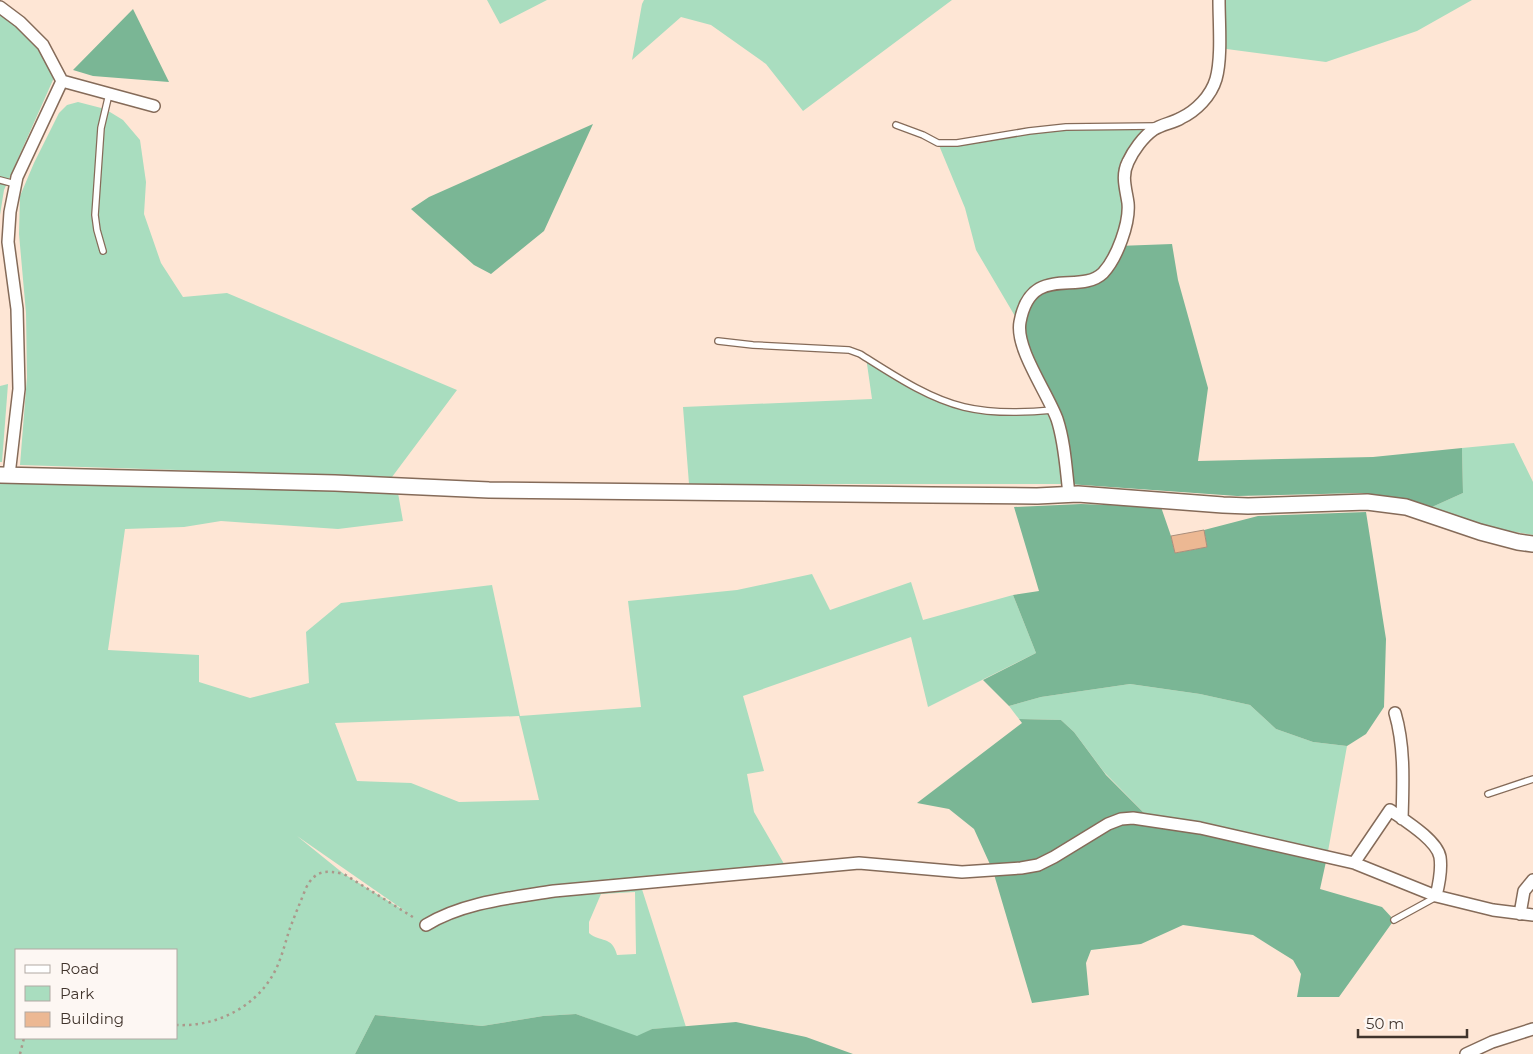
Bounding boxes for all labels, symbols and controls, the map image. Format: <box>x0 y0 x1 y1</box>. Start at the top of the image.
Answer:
legend <box>15 949 178 1039</box>
text: Road <box>60 959 99 978</box>
text: Park <box>60 984 94 1003</box>
scale bar <box>1358 1006 1467 1038</box>
text: Building <box>60 1009 124 1028</box>
text: 50 m <box>1366 1014 1404 1033</box>

